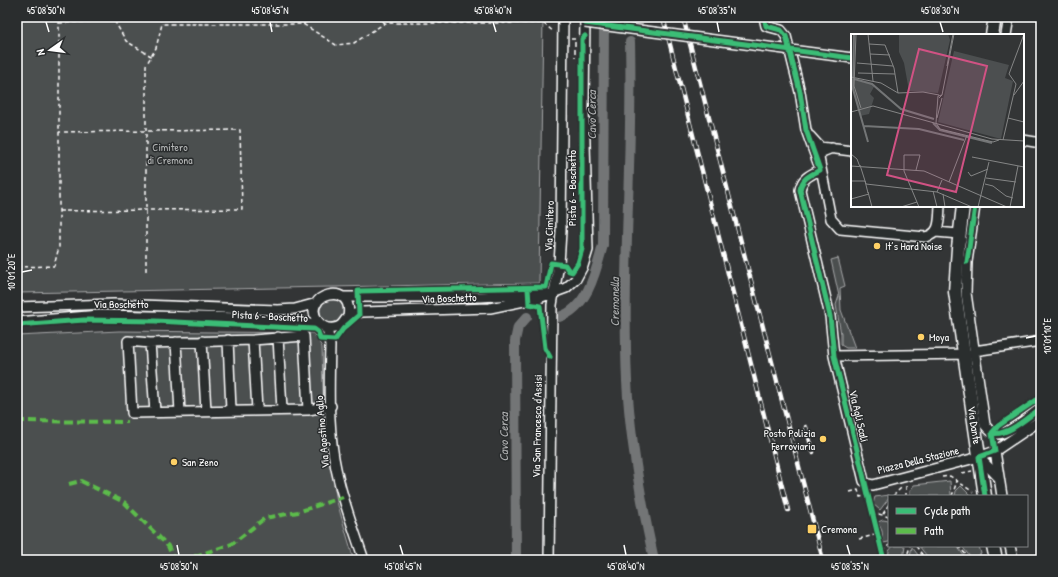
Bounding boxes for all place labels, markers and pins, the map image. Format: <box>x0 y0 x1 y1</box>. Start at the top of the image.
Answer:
place label: It’s Hard Noise <box>885 239 943 253</box>
marker: It’s Hard Noise <box>872 241 882 251</box>
place label: Moya <box>929 330 950 344</box>
marker: Moya <box>916 332 926 342</box>
place label: Posto Polizia Ferroviaria <box>764 426 816 453</box>
marker: Posto Polizia Ferroviaria <box>818 434 828 444</box>
place label: San Zeno <box>182 455 219 469</box>
marker: San Zeno <box>169 457 179 467</box>
place label: Cremona <box>821 522 858 536</box>
marker: Cremona <box>806 523 818 535</box>

